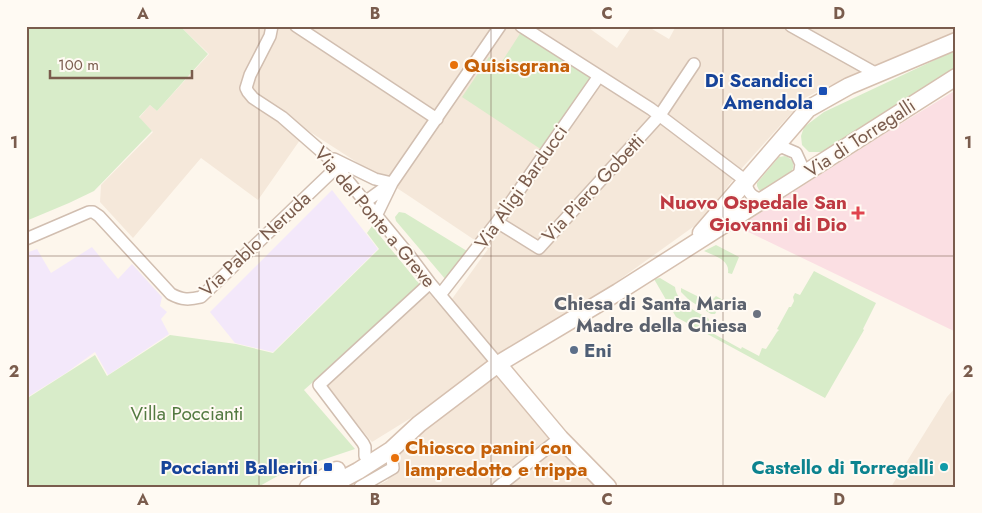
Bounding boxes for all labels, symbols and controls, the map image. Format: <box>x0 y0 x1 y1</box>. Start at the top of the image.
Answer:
text: A <box>136 2 149 25</box>
text: B <box>370 2 380 25</box>
text: C <box>601 2 613 25</box>
text: D <box>833 2 845 25</box>
scale bar <box>50 48 192 80</box>
place label: Quisisgrana <box>464 52 570 79</box>
text: 100 m <box>58 54 99 76</box>
marker: Quisisgrana <box>448 59 460 71</box>
place label: Di Scandicci Amendola <box>705 67 813 116</box>
marker: Di Scandicci Amendola <box>817 85 829 97</box>
street label: Via di Torregalli <box>799 92 921 184</box>
street label: Via Aligi Barducci <box>468 120 574 254</box>
street label: Via Piero Gobetti <box>536 128 650 248</box>
text: 1 <box>10 131 18 154</box>
text: 1 <box>964 131 972 154</box>
street label: Via del Ponte a Greve <box>308 141 442 293</box>
street label: Via Pablo Neruda <box>193 185 317 303</box>
place label: Nuovo Ospedale San Giovanni di Dio <box>660 189 847 238</box>
marker: Nuovo Ospedale San Giovanni di Dio <box>851 206 865 220</box>
place label: Chiesa di Santa Maria Madre della Chiesa <box>554 290 747 339</box>
marker: Chiesa di Santa Maria Madre della Chiesa <box>751 308 763 320</box>
place label: Eni <box>584 337 612 364</box>
marker: Eni <box>568 344 580 356</box>
text: 2 <box>9 360 19 383</box>
text: 2 <box>963 360 973 383</box>
park label: Villa Poccianti <box>131 400 244 427</box>
place label: Chiosco panini con lampredotto e trippa <box>405 434 587 483</box>
marker: Chiosco panini con lampredotto e trippa <box>389 452 401 464</box>
place label: Poccianti Ballerini <box>160 454 318 481</box>
place label: Castello di Torregalli <box>751 454 934 481</box>
marker: Poccianti Ballerini <box>322 461 334 473</box>
marker: Castello di Torregalli <box>938 461 950 473</box>
text: A <box>136 488 149 511</box>
text: B <box>370 488 380 511</box>
text: C <box>601 488 613 511</box>
text: D <box>833 488 845 511</box>

